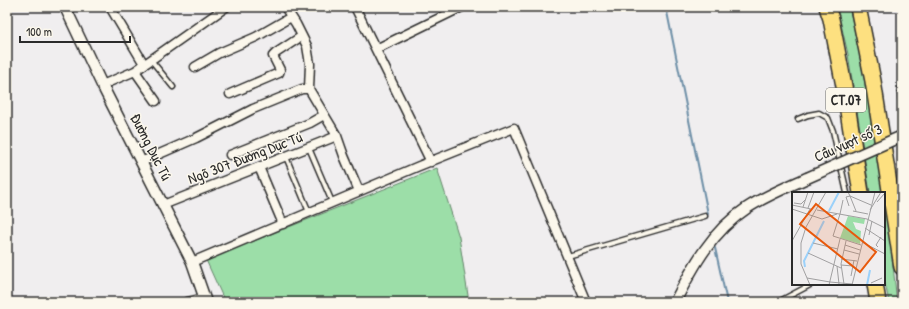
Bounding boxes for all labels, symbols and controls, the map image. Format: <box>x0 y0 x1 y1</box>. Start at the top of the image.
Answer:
scale bar <box>20 18 130 44</box>
text: 100 m <box>26 23 52 40</box>
road number: CT.07 <box>826 88 866 112</box>
street label: Đường Dục Tú <box>126 110 177 184</box>
street label: Cầu vượt số 3 <box>811 118 885 167</box>
street label: Ngõ 307 Đường Dục Tú <box>185 126 305 189</box>
inset map <box>792 192 885 285</box>

